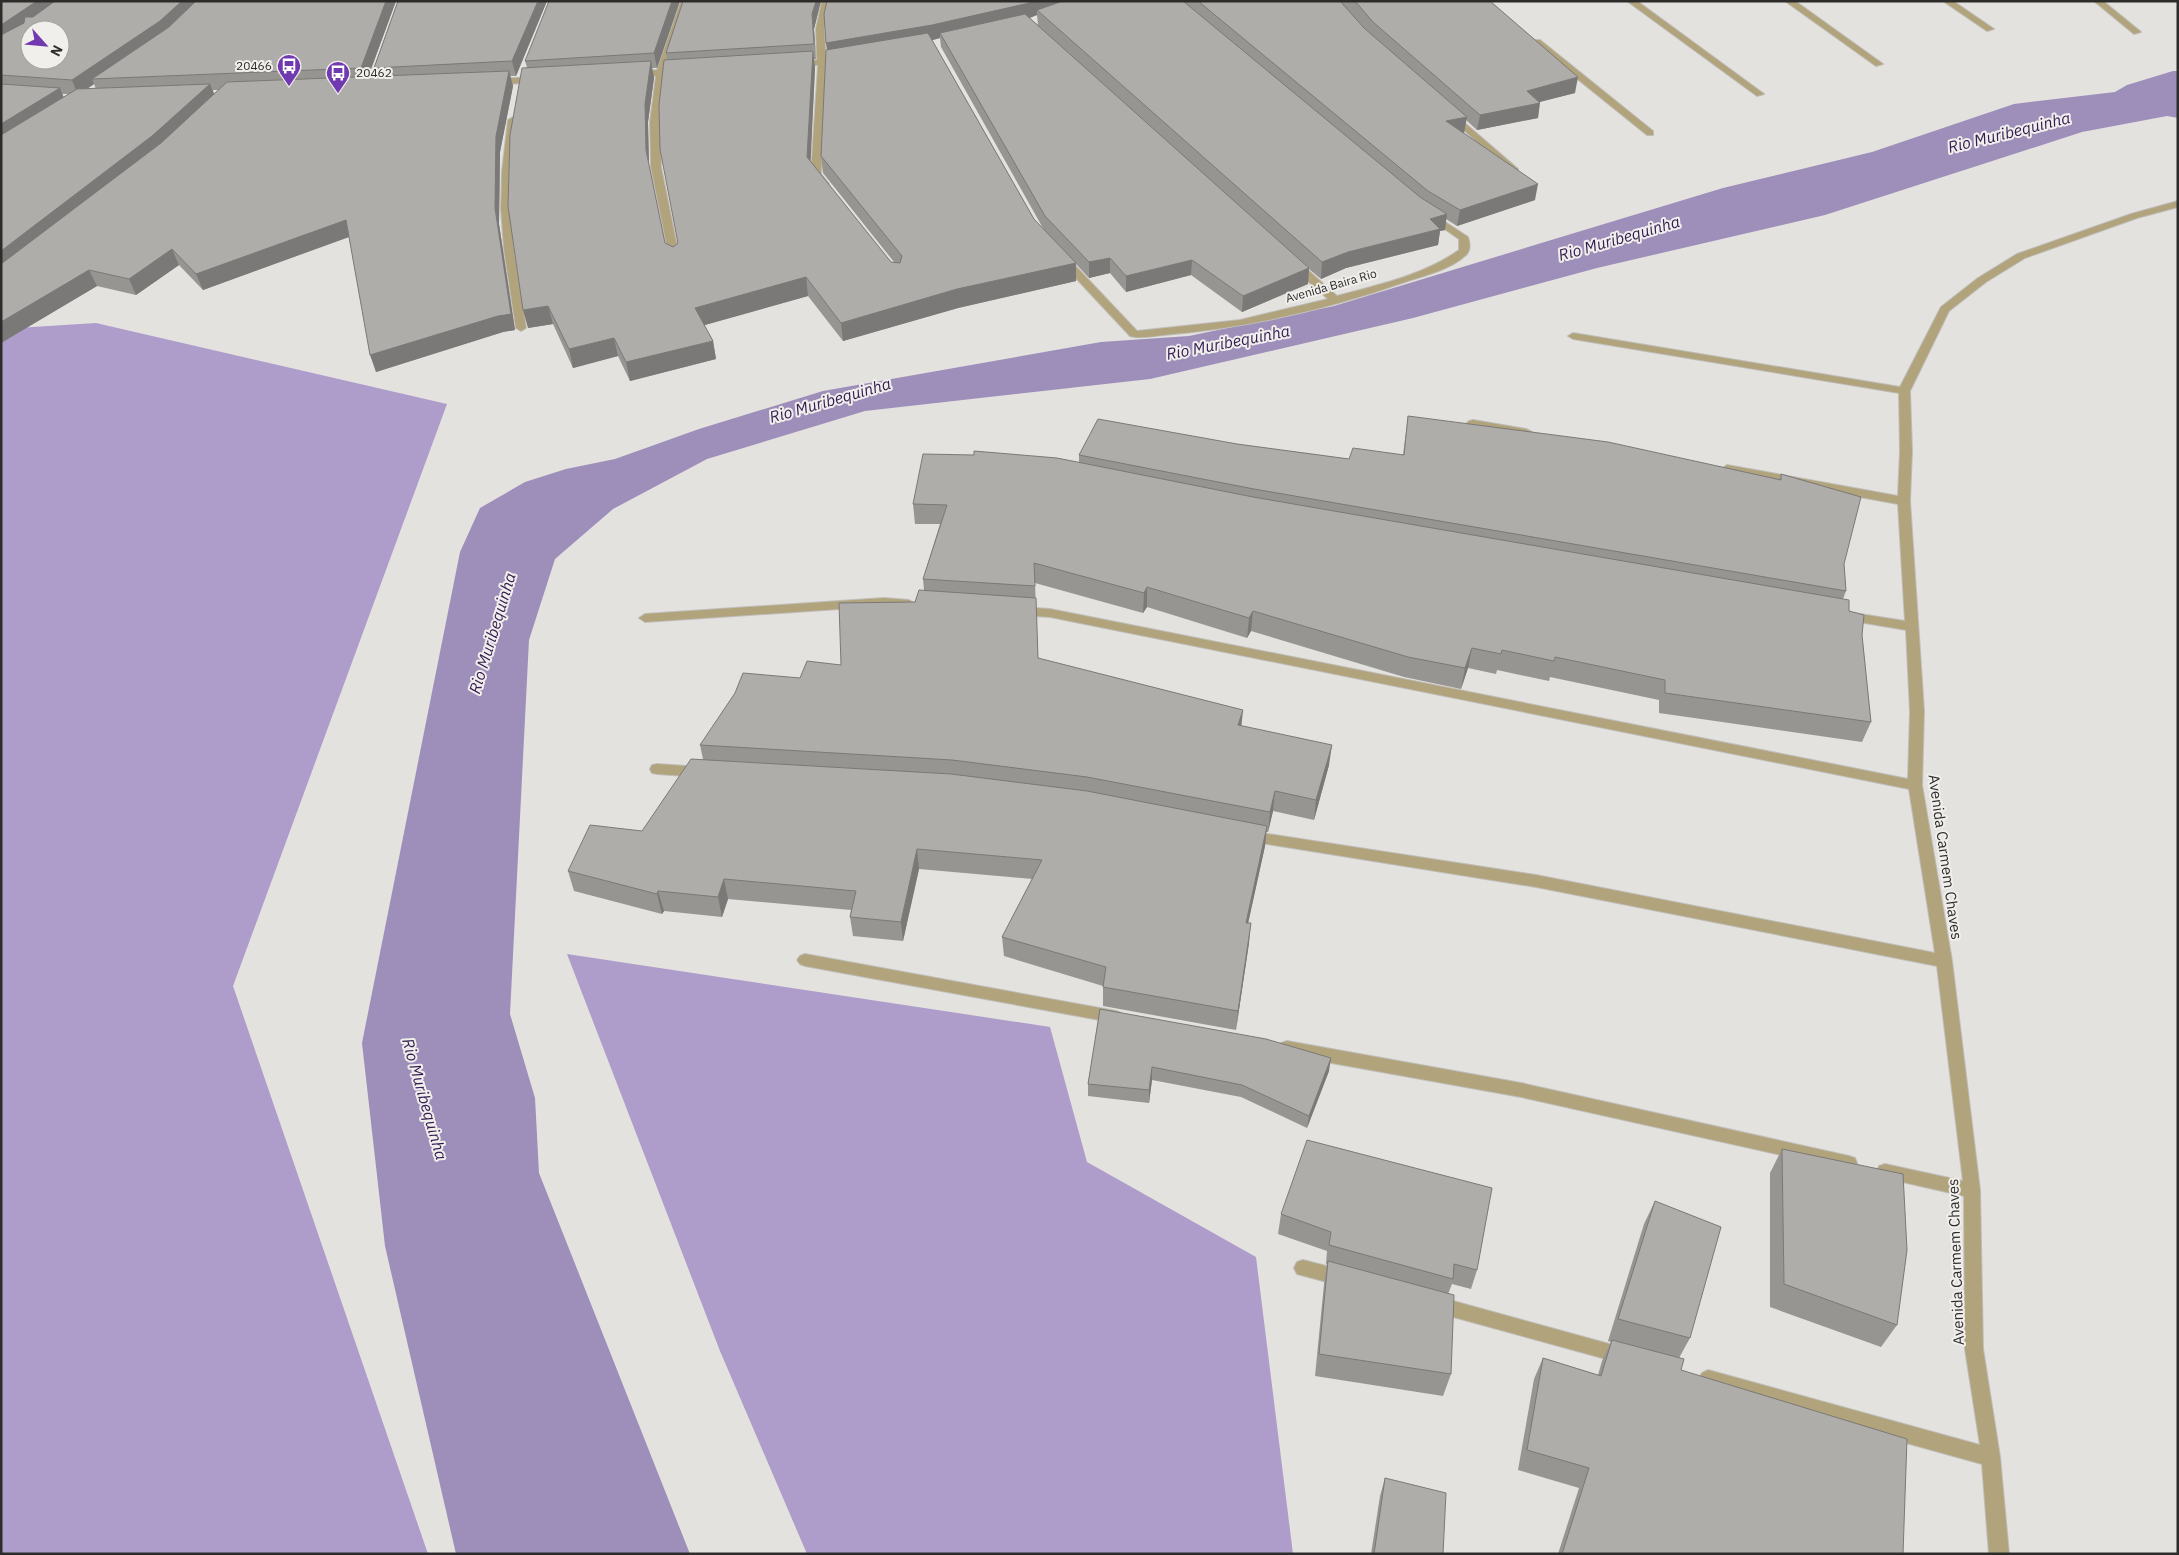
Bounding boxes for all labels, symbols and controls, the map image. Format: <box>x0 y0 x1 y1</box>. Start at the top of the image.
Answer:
north arrow <box>20 20 70 70</box>
text: N <box>46 42 67 60</box>
bus stop icon: 20466 <box>276 53 302 87</box>
place label: 20466 <box>236 58 272 73</box>
bus stop icon: 20462 <box>325 60 351 94</box>
place label: 20462 <box>356 65 392 80</box>
water label: Rio Muribequinha <box>1946 107 2072 157</box>
water label: Rio Muribequinha <box>1556 211 1682 265</box>
street label: Avenida Baira Rio <box>1284 265 1378 306</box>
water label: Rio Muribequinha <box>1164 320 1292 364</box>
water label: Rio Muribequinha <box>767 373 893 427</box>
water label: Rio Muribequinha <box>464 570 520 696</box>
street label: Avenida Carmem Chaves <box>1924 773 1966 941</box>
water label: Rio Muribequinha <box>398 1036 452 1162</box>
street label: Avenida Carmem Chaves <box>1943 1178 1968 1346</box>

